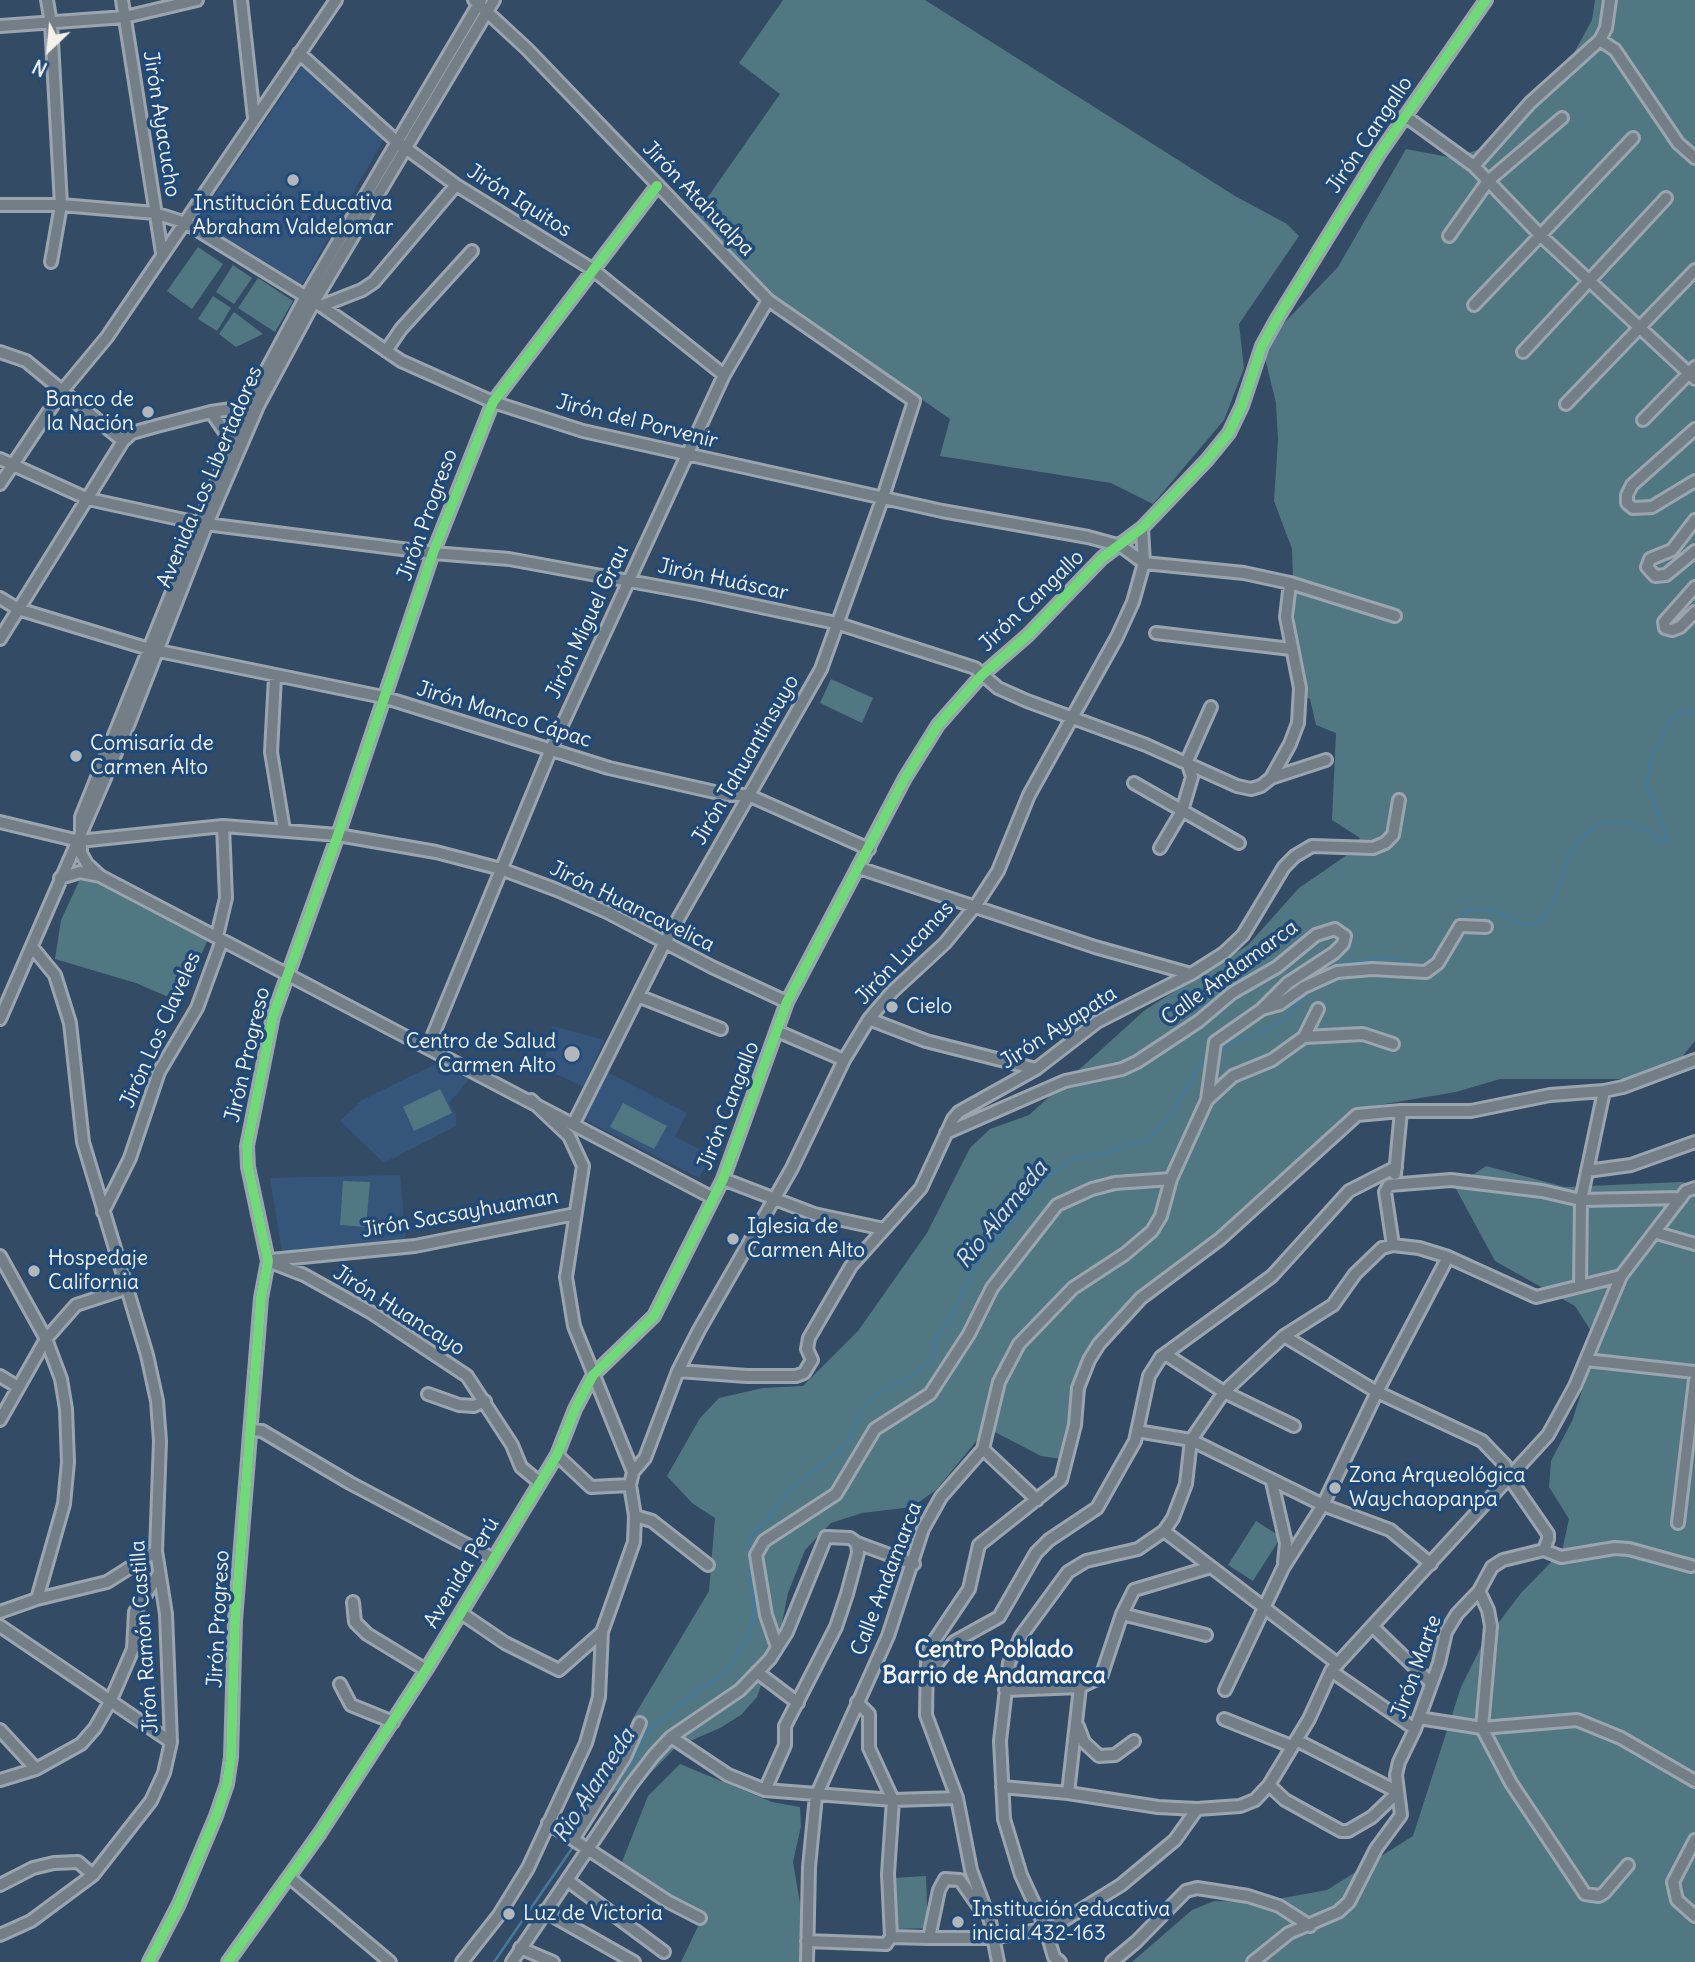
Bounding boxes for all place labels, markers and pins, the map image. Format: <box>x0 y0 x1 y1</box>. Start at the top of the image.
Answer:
marker: Institución Educativa Abraham Valdelomar <box>285 172 301 188</box>
place label: Institución Educativa Abraham Valdelomar <box>193 191 393 241</box>
place label: Banco de la Nación <box>45 387 134 437</box>
marker: Banco de la Nación <box>140 404 156 420</box>
place label: Comisaría de Carmen Alto <box>90 731 214 781</box>
marker: Comisaría de Carmen Alto <box>68 748 84 764</box>
place label: Cielo <box>906 994 952 1020</box>
marker: Cielo <box>884 999 900 1015</box>
place label: Centro de Salud Carmen Alto <box>406 1029 556 1079</box>
marker: Centro de Salud Carmen Alto <box>562 1044 582 1064</box>
place label: Iglesia de Carmen Alto <box>747 1214 865 1264</box>
marker: Iglesia de Carmen Alto <box>725 1231 741 1247</box>
place label: Hospedaje California <box>48 1246 148 1296</box>
marker: Hospedaje California <box>26 1263 42 1279</box>
place label: Zona Arqueológica Waychaopanpa <box>1349 1463 1526 1513</box>
marker: Zona Arqueológica Waychaopanpa <box>1327 1480 1343 1496</box>
place label: Institución educativa inicial 432-163 <box>972 1897 1170 1947</box>
place label: Luz de Victoria <box>523 1901 663 1927</box>
marker: Luz de Victoria <box>501 1906 517 1922</box>
marker: Institución educativa inicial 432-163 <box>950 1914 966 1930</box>

